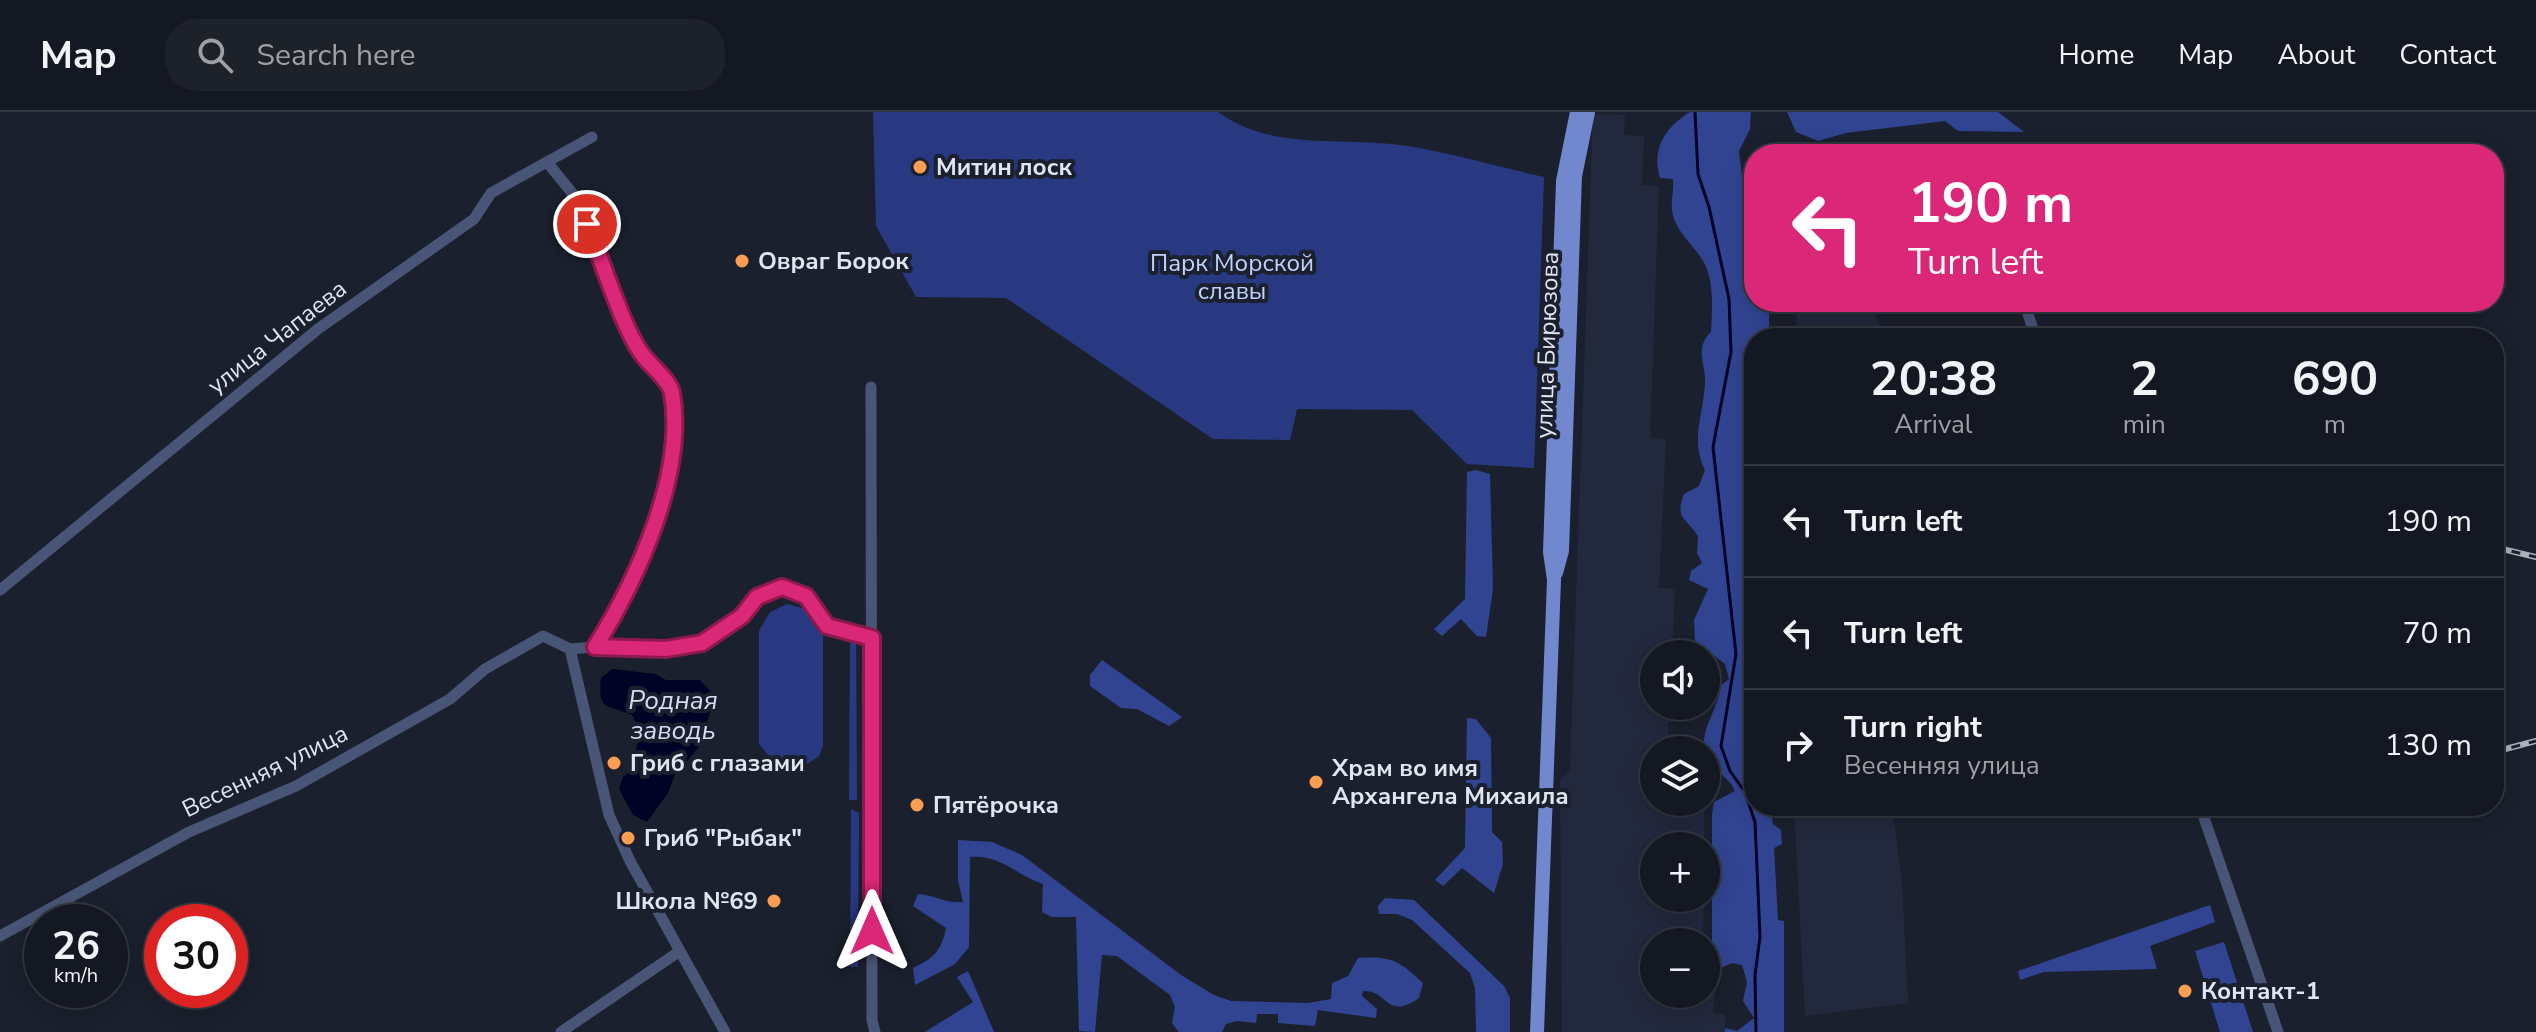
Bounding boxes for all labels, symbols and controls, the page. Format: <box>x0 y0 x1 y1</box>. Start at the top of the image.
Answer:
search box <box>165 19 725 91</box>
text: Map <box>40 30 117 81</box>
icon: search <box>193 33 237 77</box>
text: Search here <box>257 35 416 76</box>
text: Home <box>2059 36 2134 74</box>
text: Map <box>2178 36 2233 74</box>
text: About <box>2277 36 2355 74</box>
text: Contact <box>2399 36 2496 74</box>
place label: Митин лоск <box>936 151 1072 183</box>
marker: Митин лоск <box>911 158 929 176</box>
text: 190 m <box>1908 165 2073 242</box>
icon: left <box>1776 176 1880 280</box>
pin <box>553 190 621 258</box>
icon: arrive <box>565 202 609 246</box>
text: Turn left <box>1908 238 2043 287</box>
place label: Овраг Борок <box>758 245 909 277</box>
park label: Парк Морской славы <box>1150 247 1314 307</box>
street label: улица Бирюзова <box>1528 251 1566 439</box>
marker: Овраг Борок <box>733 252 751 270</box>
street label: улица Чапаева <box>201 273 353 401</box>
text: 20:38 <box>1870 346 1997 412</box>
text: 2 <box>2130 346 2159 412</box>
text: 690 <box>2292 346 2378 412</box>
text: Arrival <box>1894 407 1973 442</box>
text: min <box>2123 407 2166 442</box>
text: m <box>2324 407 2346 442</box>
icon: left <box>1776 499 1820 543</box>
text: Turn left <box>1844 501 1962 542</box>
text: 190 m <box>2385 501 2472 542</box>
icon: left <box>1776 611 1820 655</box>
text: Turn left <box>1844 613 1962 654</box>
text: 70 m <box>2403 613 2472 654</box>
map controls <box>1640 640 1720 1008</box>
button: sound <box>1640 640 1720 720</box>
water label: Родная заводь <box>628 683 718 748</box>
text: Turn right <box>1844 707 1982 748</box>
street label: Весенняя улица <box>177 717 353 825</box>
icon: right <box>1776 723 1820 767</box>
text: 130 m <box>2385 725 2472 766</box>
button: layers <box>1640 736 1720 816</box>
place label: Гриб с глазами <box>630 747 805 779</box>
text: Весенняя улица <box>1844 748 2040 783</box>
place label: Храм во имя Архангела Михаила <box>1331 752 1569 812</box>
marker: Гриб с глазами <box>605 754 623 772</box>
marker: Храм во имя Архангела Михаила <box>1307 773 1325 791</box>
place label: Пятёрочка <box>933 789 1059 821</box>
marker: Пятёрочка <box>908 796 926 814</box>
place label: Гриб "Рыбак" <box>644 822 802 854</box>
marker: Гриб "Рыбак" <box>619 829 637 847</box>
button: + <box>1640 832 1720 912</box>
place label: Школа №69 <box>615 885 758 917</box>
position arrow <box>830 889 914 973</box>
marker: Школа №69 <box>765 892 783 910</box>
speed limit sign: 30 <box>144 904 248 1008</box>
text: 26 <box>52 919 100 973</box>
button: − <box>1640 928 1720 1008</box>
text: km/h <box>54 962 98 989</box>
place label: Контакт-1 <box>2201 975 2320 1007</box>
marker: Контакт-1 <box>2176 982 2194 1000</box>

